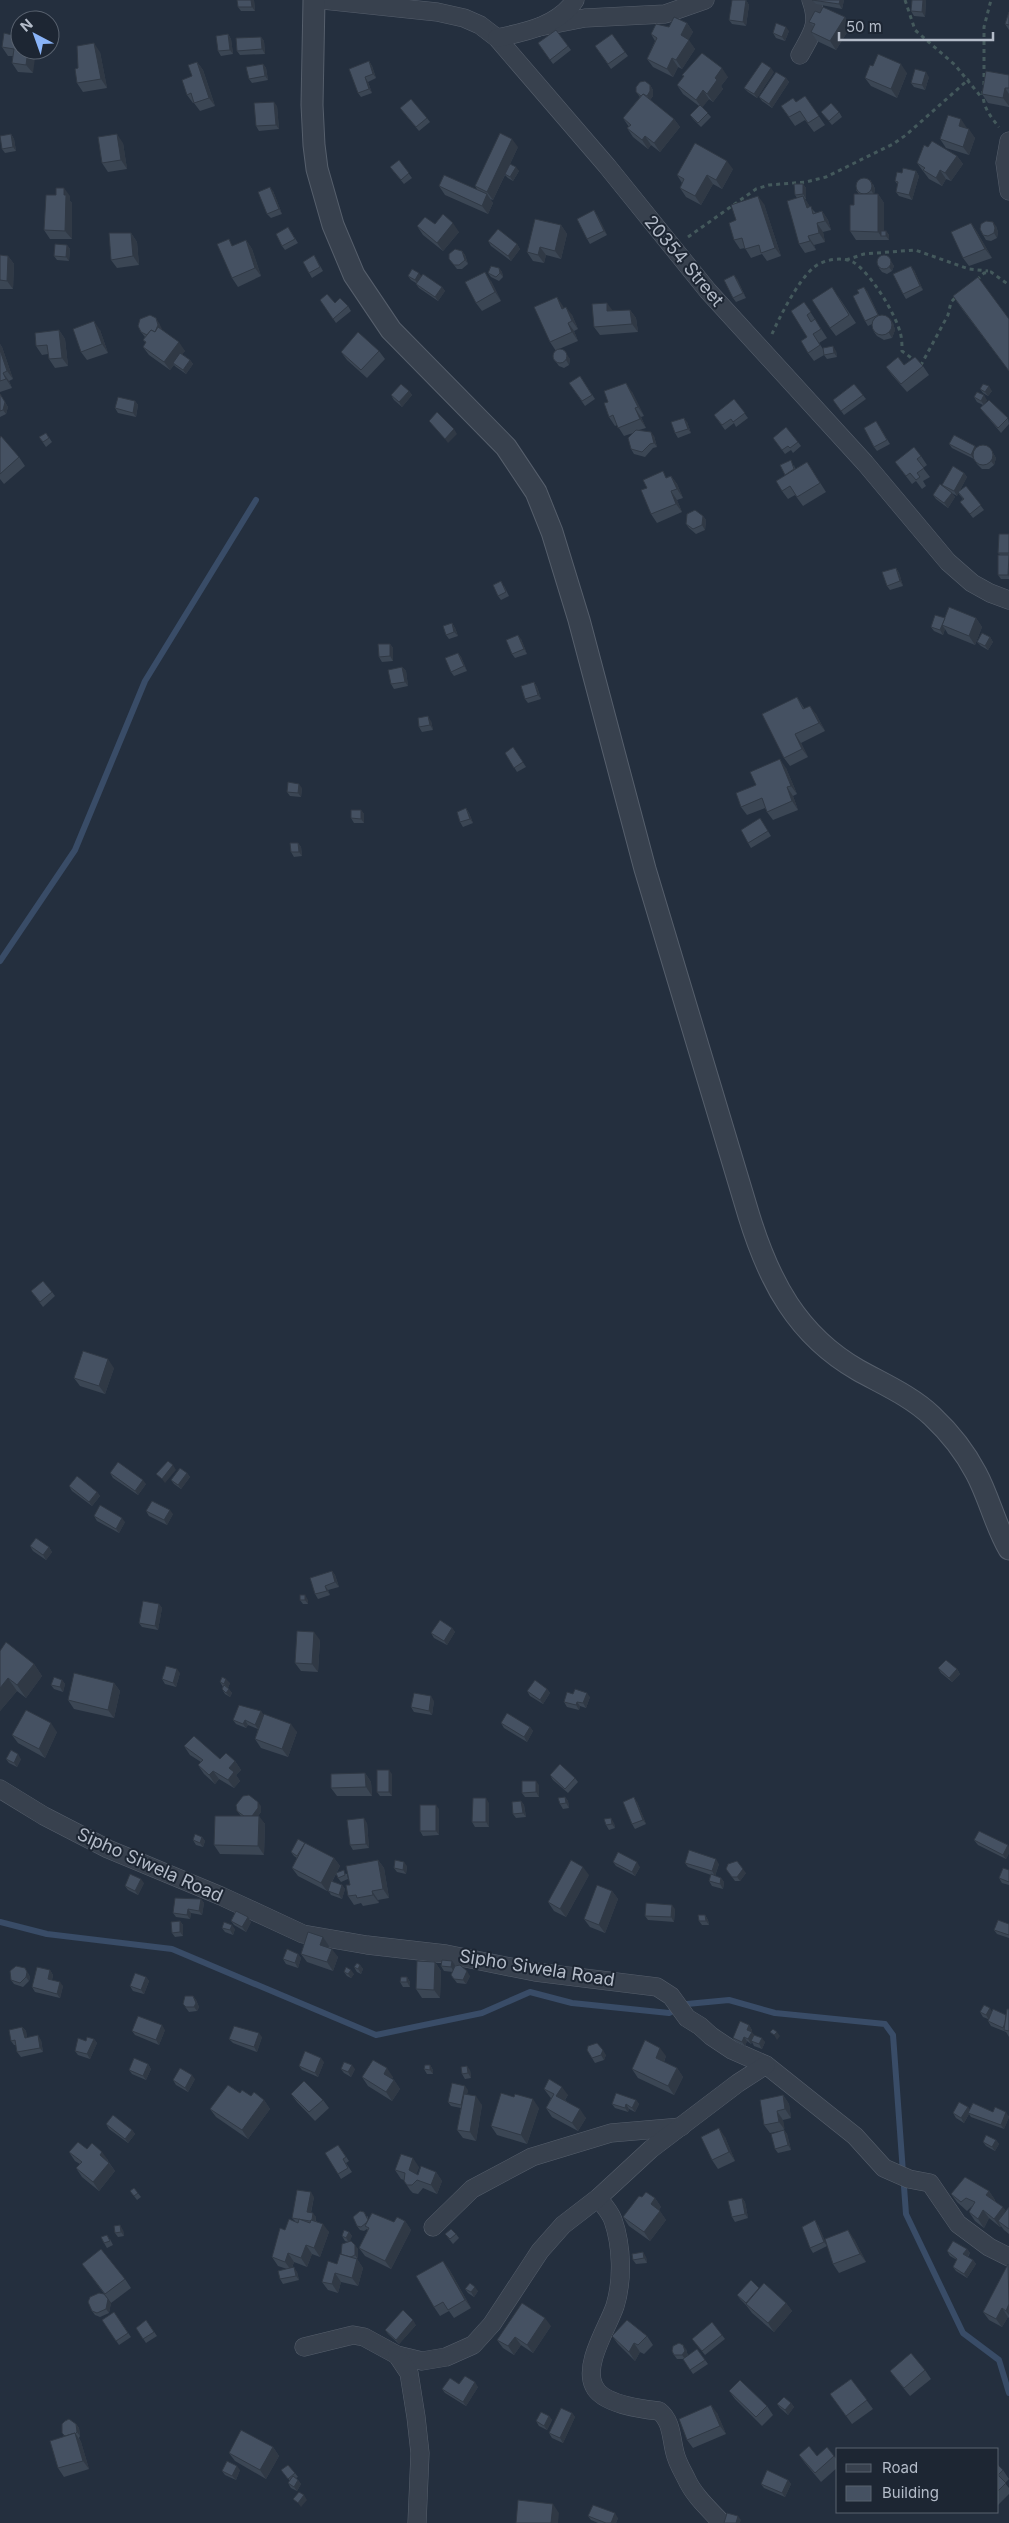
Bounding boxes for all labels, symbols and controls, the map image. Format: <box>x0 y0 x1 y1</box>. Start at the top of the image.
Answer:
north arrow <box>10 10 60 60</box>
scale bar <box>839 10 993 42</box>
text: N <box>17 15 36 35</box>
text: 50 m <box>846 17 882 36</box>
street label: 20354 Street <box>640 211 728 310</box>
street label: Sipho Siwela Road <box>74 1823 226 1906</box>
street label: Sipho Siwela Road <box>458 1945 616 1990</box>
legend <box>836 2448 999 2513</box>
text: Road <box>882 2458 918 2477</box>
text: Building <box>882 2483 939 2502</box>

